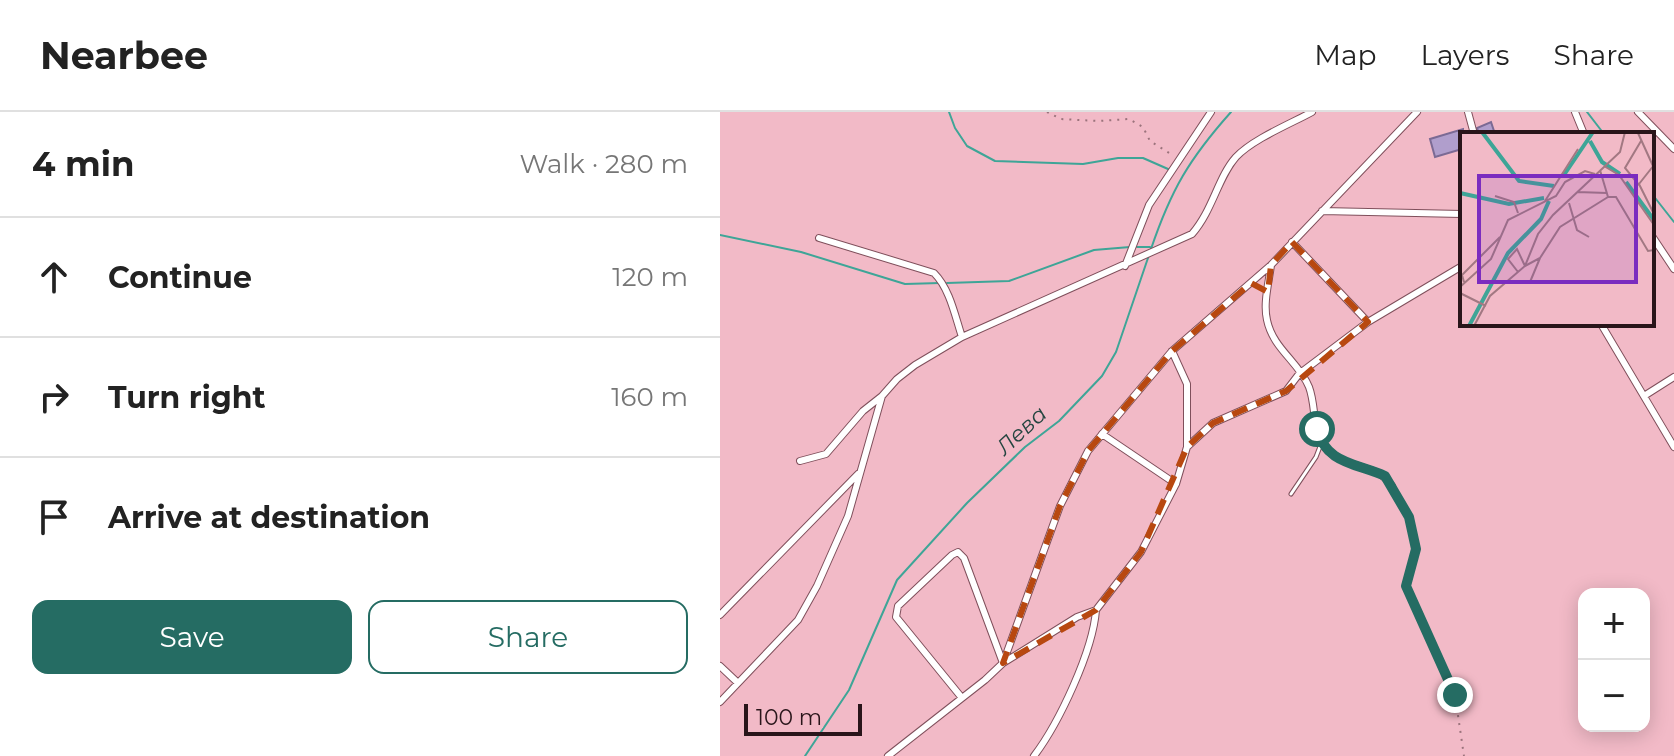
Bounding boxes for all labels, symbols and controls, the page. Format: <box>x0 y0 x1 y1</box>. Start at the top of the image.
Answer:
text: Nearbee <box>40 32 208 79</box>
text: Map <box>1314 38 1377 72</box>
text: Layers <box>1421 38 1510 72</box>
text: Share <box>1554 38 1634 72</box>
inset map <box>1460 132 1654 326</box>
text: 4 min <box>32 143 134 185</box>
text: Walk · 280 m <box>520 148 688 180</box>
icon: ahead <box>32 255 76 299</box>
text: Continue <box>108 259 252 296</box>
text: 120 m <box>612 261 688 293</box>
icon: right <box>32 375 76 419</box>
text: Turn right <box>108 379 265 416</box>
text: 160 m <box>611 381 688 413</box>
water label: Лева <box>990 400 1052 461</box>
route start <box>1299 411 1335 447</box>
icon: arrive <box>32 495 76 539</box>
text: Arrive at destination <box>108 499 430 536</box>
map controls <box>1578 588 1650 732</box>
button: + <box>1578 588 1650 660</box>
button: Save <box>32 600 352 674</box>
button: Share <box>368 600 688 674</box>
button: − <box>1578 660 1650 732</box>
route end <box>1437 677 1473 713</box>
scale bar <box>744 700 862 736</box>
text: 100 m <box>756 704 822 731</box>

